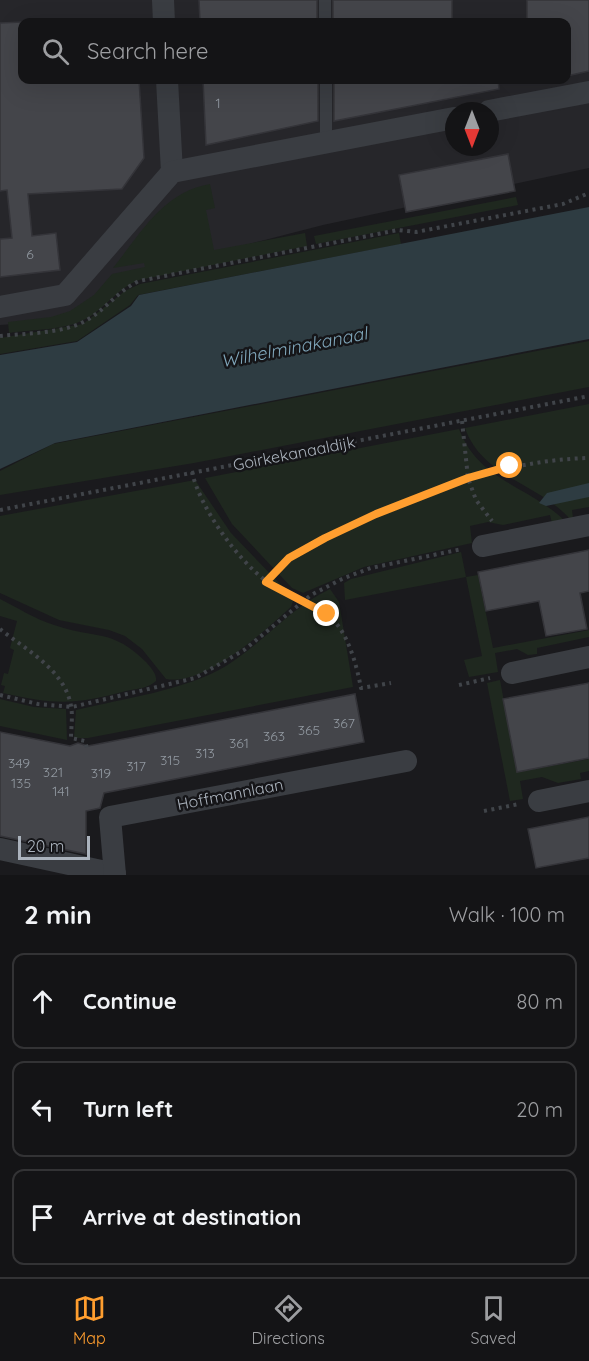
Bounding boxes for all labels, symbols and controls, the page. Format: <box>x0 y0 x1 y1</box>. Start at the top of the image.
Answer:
search box <box>18 18 571 84</box>
icon: search <box>39 35 72 68</box>
text: Search here <box>87 37 208 65</box>
house number: 1 <box>215 94 221 112</box>
north arrow <box>445 102 499 156</box>
house number: 6 <box>26 245 34 263</box>
water label: Wilhelminakanaal <box>219 321 371 372</box>
street label: Goirkekanaaldijk <box>231 431 357 475</box>
route start <box>496 452 522 478</box>
route end <box>313 600 339 626</box>
house number: 367 <box>333 714 355 732</box>
house number: 365 <box>298 721 320 739</box>
house number: 363 <box>263 727 285 745</box>
house number: 361 <box>229 734 249 752</box>
house number: 313 <box>195 744 215 762</box>
house number: 315 <box>160 751 180 769</box>
house number: 349 <box>8 754 30 772</box>
house number: 317 <box>126 757 146 775</box>
house number: 321 <box>43 763 63 781</box>
house number: 319 <box>91 764 111 782</box>
house number: 135 <box>11 774 31 792</box>
street label: Hoffmannlaan <box>175 774 285 814</box>
house number: 141 <box>52 782 70 800</box>
scale bar <box>18 833 90 860</box>
text: 20 m <box>27 836 64 856</box>
text: 2 min <box>24 898 92 931</box>
text: Walk · 100 m <box>449 902 565 927</box>
icon: ahead <box>26 985 59 1018</box>
text: Continue <box>83 987 177 1015</box>
text: 80 m <box>517 989 563 1014</box>
icon: left <box>26 1093 59 1126</box>
text: Turn left <box>83 1095 173 1123</box>
text: 20 m <box>516 1097 563 1122</box>
icon: arrive <box>26 1201 59 1234</box>
text: Arrive at destination <box>83 1203 301 1231</box>
tab: Map <box>73 1292 106 1348</box>
tab: Directions <box>252 1292 325 1348</box>
tab: Saved <box>471 1292 516 1348</box>

